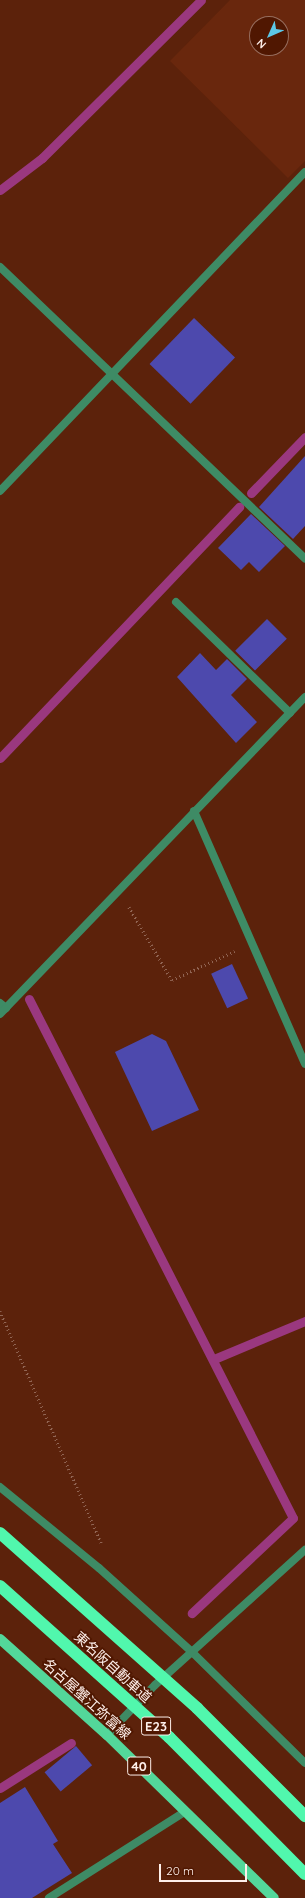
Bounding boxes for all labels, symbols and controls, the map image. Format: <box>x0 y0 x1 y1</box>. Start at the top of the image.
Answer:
north arrow <box>249 16 289 56</box>
text: N <box>253 36 269 52</box>
street label: 東名阪自動車道 <box>71 1628 155 1706</box>
street label: 名古屋蟹江弥富線 <box>40 1655 134 1743</box>
road number: E23 <box>141 1715 171 1737</box>
road number: 40 <box>127 1755 151 1777</box>
scale bar <box>161 1856 249 1882</box>
text: 20 m <box>166 1863 194 1878</box>

